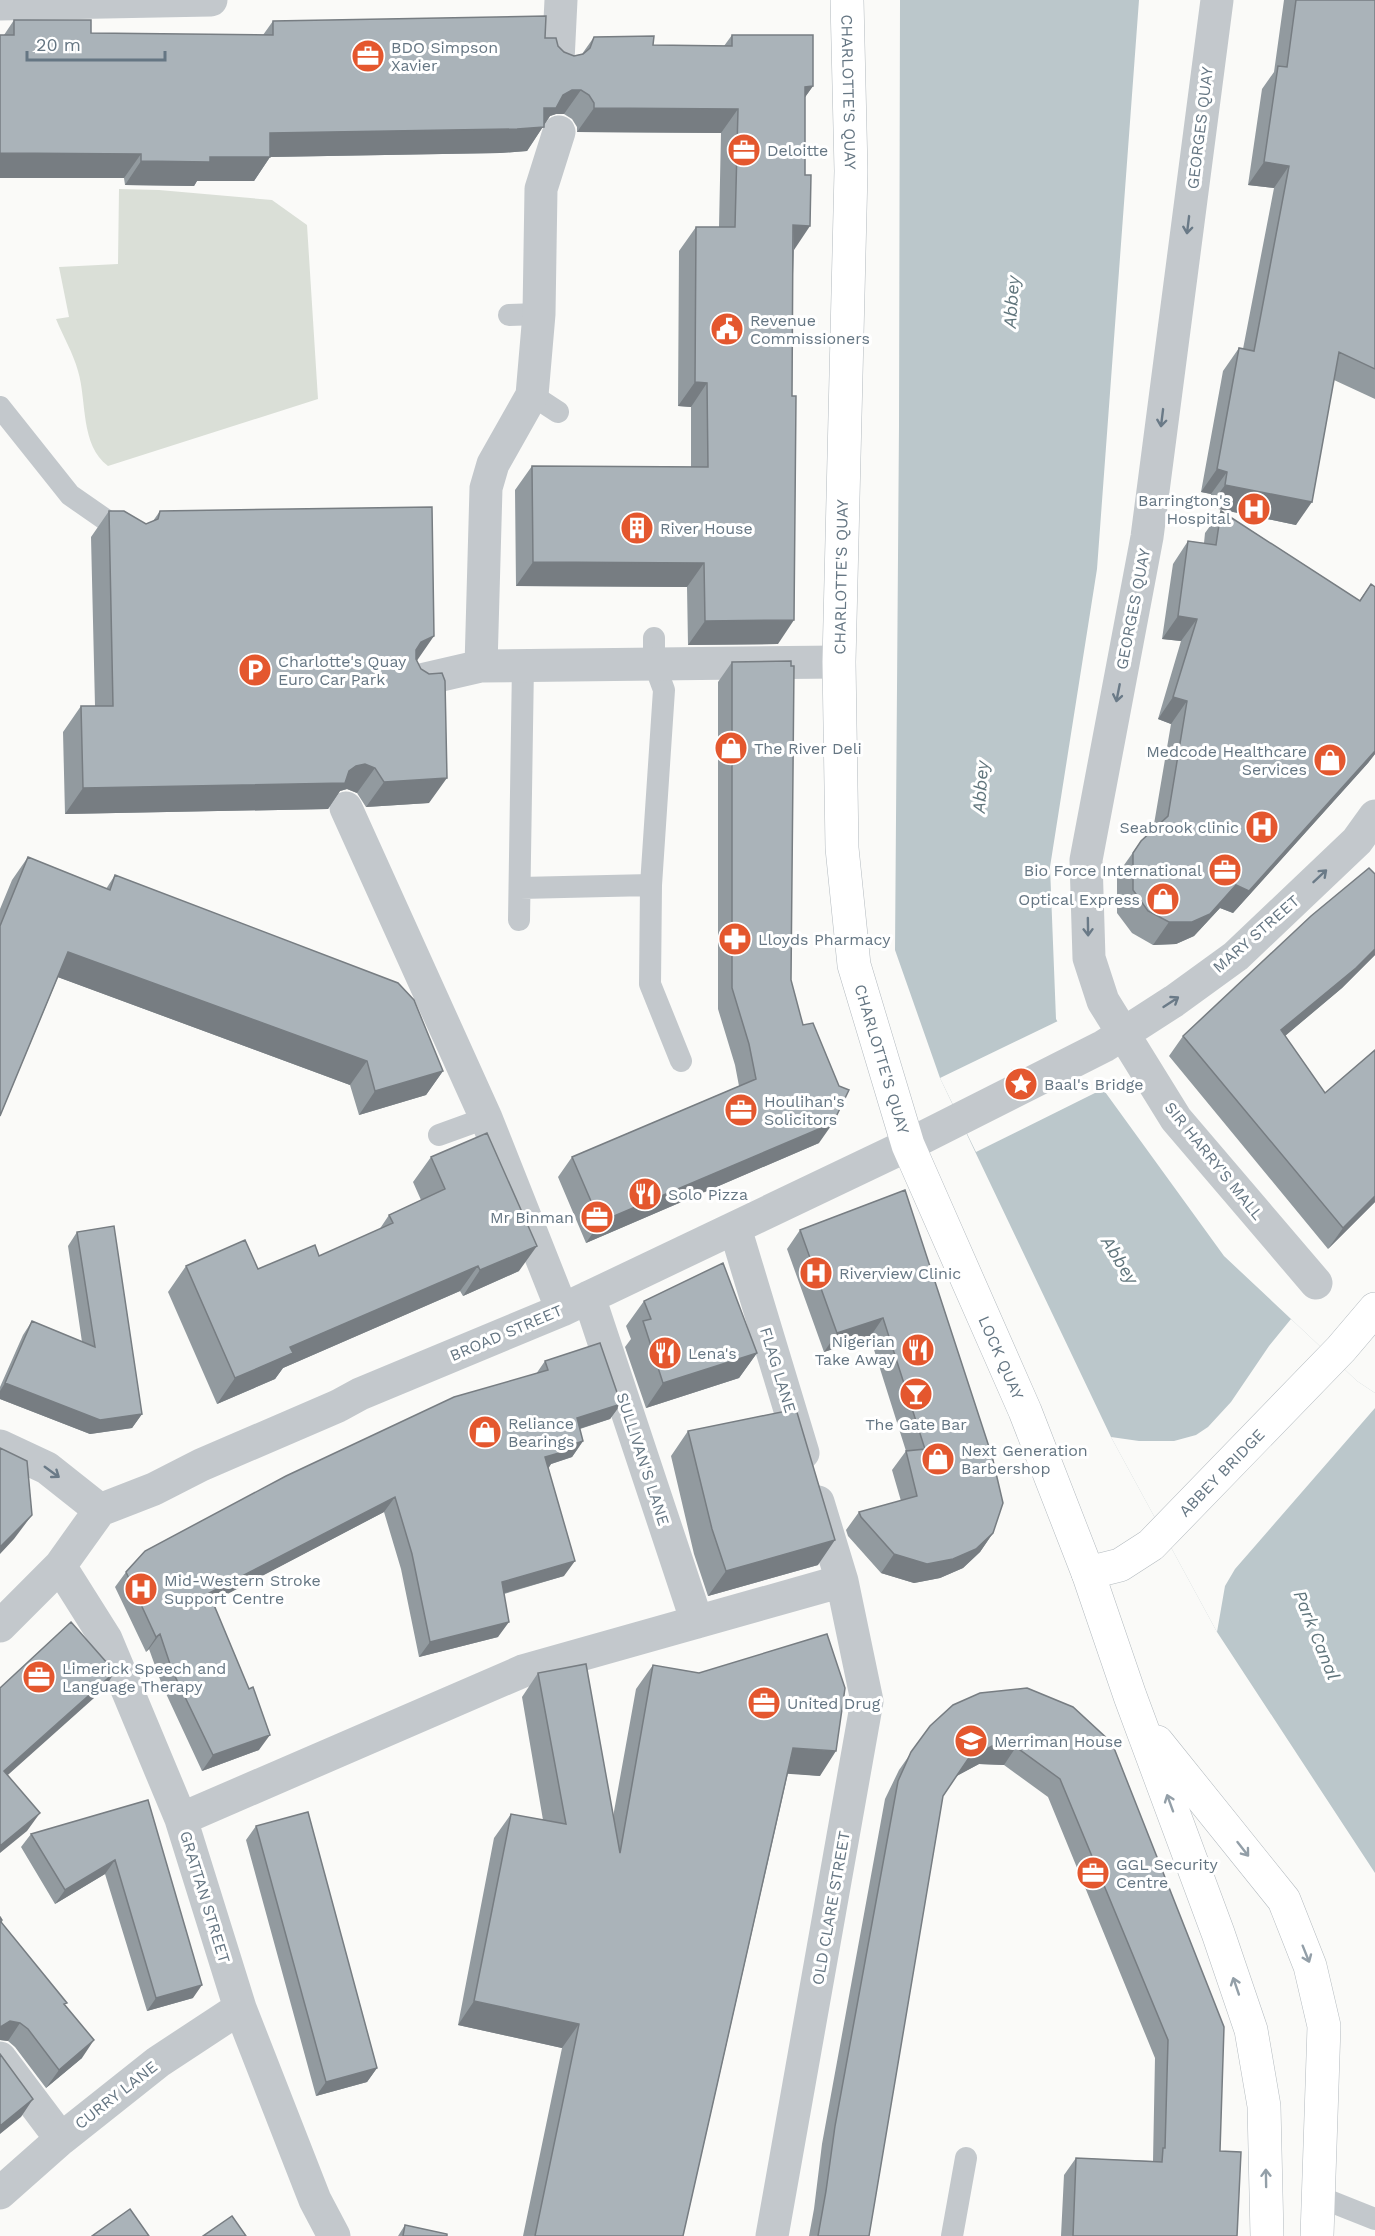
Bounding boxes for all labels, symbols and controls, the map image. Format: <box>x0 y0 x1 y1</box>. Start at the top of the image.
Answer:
street label: CHARLOTTE'S QUAY <box>838 14 860 170</box>
scale bar <box>27 24 165 62</box>
text: 20 m <box>36 34 81 55</box>
office icon: BDO Simpson Xavier <box>350 38 386 74</box>
place label: BDO Simpson Xavier <box>391 38 498 75</box>
street label: GEORGES QUAY <box>1183 66 1217 190</box>
office icon: Deloitte <box>726 132 762 168</box>
place label: Deloitte <box>767 141 828 160</box>
one-way arrow <box>1182 214 1193 234</box>
water label: Abbey <box>999 273 1023 330</box>
public building icon: Revenue Commissioners <box>709 311 745 347</box>
place label: Revenue Commissioners <box>750 311 870 348</box>
one-way arrow <box>1157 408 1168 427</box>
place label: Barrington's Hospital <box>1138 491 1231 528</box>
hospital icon: Barrington's Hospital <box>1236 491 1272 527</box>
street label: CHARLOTTE'S QUAY <box>830 499 852 655</box>
building icon: River House <box>619 510 655 546</box>
place label: River House <box>660 519 753 538</box>
street label: GEORGES QUAY <box>1112 547 1154 671</box>
parking icon: Charlotte's Quay Euro Car Park <box>237 652 273 688</box>
place label: Charlotte's Quay Euro Car Park <box>278 652 407 689</box>
one-way arrow <box>1112 683 1123 703</box>
shop icon: The River Deli <box>713 730 749 766</box>
place label: The River Deli <box>754 739 862 758</box>
place label: Medcode Healthcare Services <box>1146 742 1307 779</box>
shop icon: Medcode Healthcare Services <box>1312 742 1348 778</box>
water label: Abbey <box>968 758 992 815</box>
hospital icon: Seabrook clinic <box>1244 809 1280 845</box>
place label: Seabrook clinic <box>1120 818 1239 837</box>
office icon: Bio Force International <box>1207 852 1243 888</box>
place label: Bio Force International <box>1024 861 1202 880</box>
one-way arrow <box>1312 870 1327 884</box>
shop icon: Optical Express <box>1145 881 1181 917</box>
place label: Optical Express <box>1018 890 1140 909</box>
street label: MARY STREET <box>1209 891 1303 977</box>
one-way arrow <box>1082 917 1094 937</box>
pharmacy icon: Lloyds Pharmacy <box>717 921 753 957</box>
place label: Lloyds Pharmacy <box>758 930 891 949</box>
street label: CHARLOTTE'S QUAY <box>851 982 914 1136</box>
one-way arrow <box>1162 996 1179 1008</box>
place icon: Baal's Bridge <box>1003 1066 1039 1102</box>
place label: Baal's Bridge <box>1044 1075 1144 1094</box>
office icon: Houlihan's Solicitors <box>723 1092 759 1128</box>
place label: Houlihan's Solicitors <box>764 1092 845 1129</box>
street label: SIR HARRY'S MALL <box>1161 1098 1268 1224</box>
restaurant icon: Solo Pizza <box>627 1176 663 1212</box>
place label: Solo Pizza <box>668 1185 748 1204</box>
office icon: Mr Binman <box>579 1199 615 1235</box>
place label: Mr Binman <box>490 1208 574 1227</box>
water label: Abbey <box>1097 1231 1144 1290</box>
hospital icon: Riverview Clinic <box>798 1255 834 1291</box>
place label: Riverview Clinic <box>839 1264 961 1283</box>
street label: BROAD STREET <box>447 1301 565 1365</box>
street label: LOCK QUAY <box>975 1313 1028 1402</box>
street label: FLAG LANE <box>756 1325 800 1415</box>
place label: Nigerian Take Away <box>815 1332 896 1369</box>
restaurant icon: Nigerian Take Away <box>900 1332 936 1368</box>
restaurant icon: Lena's <box>647 1335 683 1371</box>
place label: Lena's <box>688 1344 737 1363</box>
bar icon: The Gate Bar <box>898 1376 934 1412</box>
street label: SULLIVAN'S LANE <box>613 1390 673 1528</box>
shop icon: Reliance Bearings <box>467 1414 503 1450</box>
place label: Reliance Bearings <box>508 1414 574 1451</box>
place label: The Gate Bar <box>865 1415 967 1434</box>
street label: ABBEY BRIDGE <box>1175 1425 1268 1520</box>
shop icon: Next Generation Barbershop <box>920 1441 956 1477</box>
place label: Next Generation Barbershop <box>961 1441 1088 1478</box>
one-way arrow <box>43 1466 59 1478</box>
hospital icon: Mid-Western Stroke Support Centre <box>123 1571 159 1607</box>
place label: Mid-Western Stroke Support Centre <box>164 1571 321 1608</box>
water label: Park Canal <box>1290 1587 1344 1683</box>
office icon: Limerick Speech and Language Therapy <box>21 1659 57 1695</box>
place label: Limerick Speech and Language Therapy <box>62 1659 226 1696</box>
office icon: United Drug <box>746 1685 782 1721</box>
place label: United Drug <box>787 1694 881 1713</box>
school or university icon: Merriman House <box>953 1723 989 1759</box>
place label: Merriman House <box>994 1732 1123 1751</box>
one-way arrow <box>1164 1794 1175 1813</box>
street label: GRATTAN STREET <box>176 1829 234 1966</box>
street label: OLD CLARE STREET <box>808 1829 854 1987</box>
one-way arrow <box>1237 1840 1250 1856</box>
office icon: GGL Security Centre <box>1075 1855 1111 1891</box>
place label: GGL Security Centre <box>1116 1855 1219 1892</box>
one-way arrow <box>1301 1945 1312 1963</box>
one-way arrow <box>1230 1977 1241 1996</box>
street label: CURRY LANE <box>71 2057 161 2133</box>
one-way arrow <box>1260 2168 1271 2188</box>

